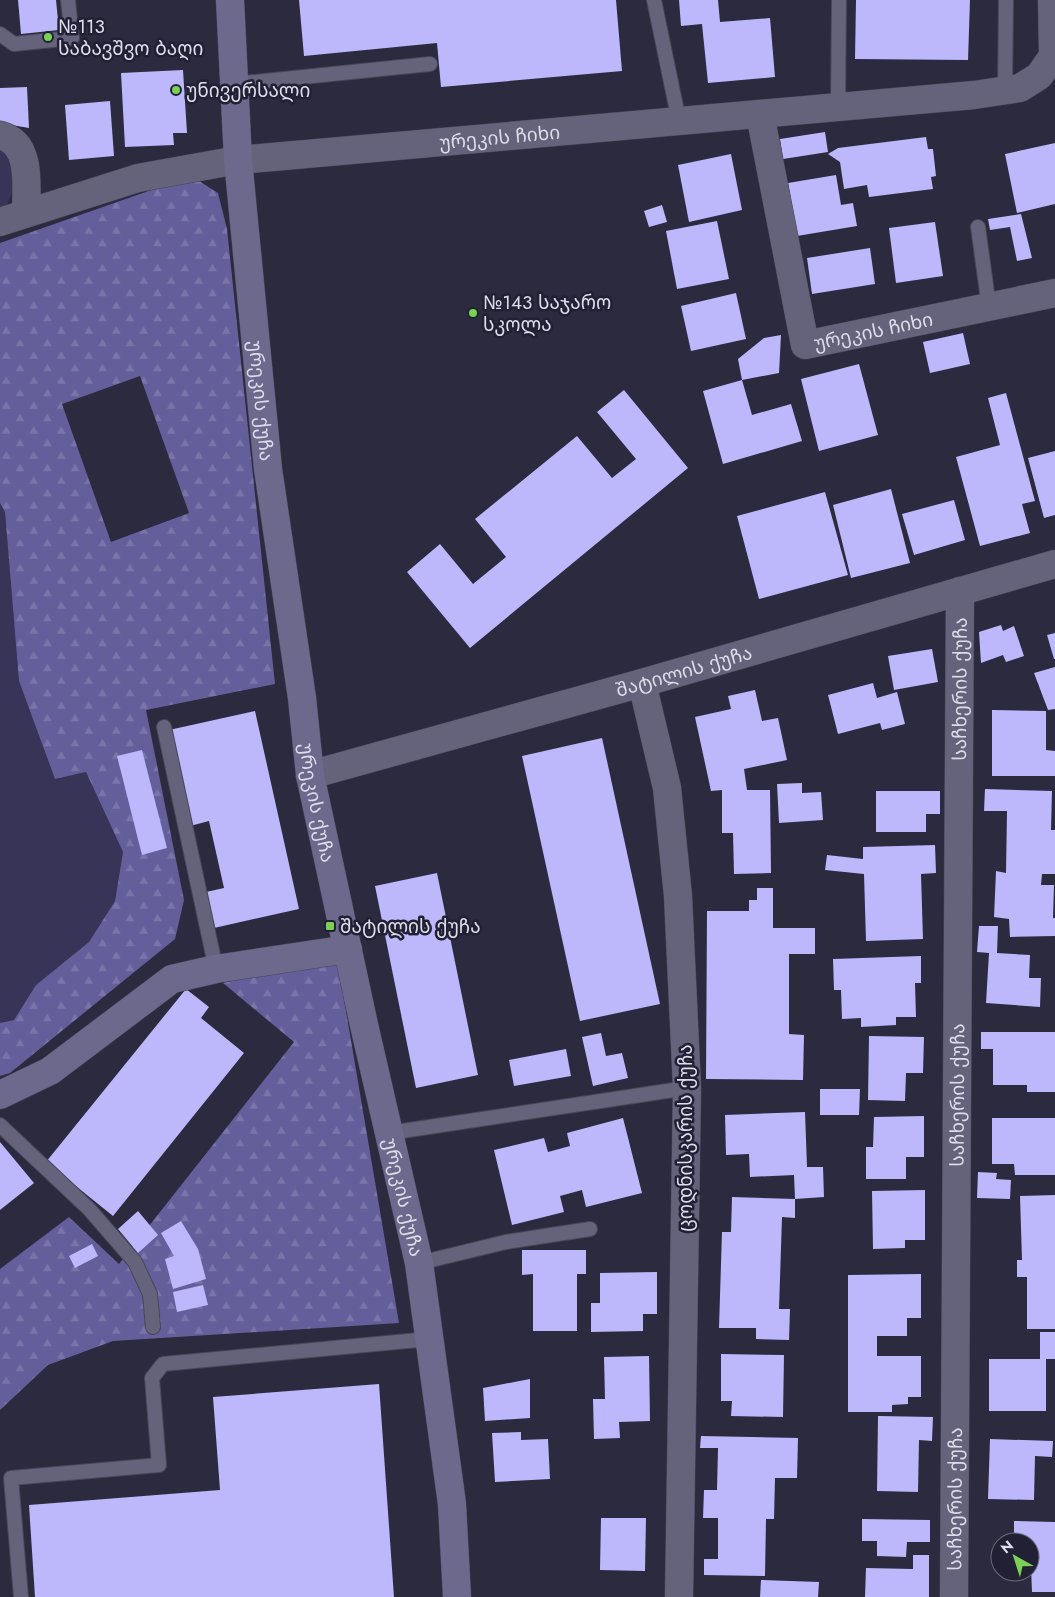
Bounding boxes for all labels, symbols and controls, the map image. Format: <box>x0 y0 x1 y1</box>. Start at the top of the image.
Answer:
place label: №113 საბავშვო ბაღი <box>58 13 203 62</box>
marker: №113 საბავშვო ბაღი <box>42 31 54 43</box>
place label: უნივერსალი <box>186 77 310 104</box>
marker: უნივერსალი <box>170 84 182 96</box>
street label: ურეკის ჩიხი <box>438 119 561 156</box>
place label: №143 საჯარო სკოლა <box>483 289 611 338</box>
street label: ურეკის ჩიხი <box>811 306 935 357</box>
marker: №143 საჯარო სკოლა <box>467 307 479 319</box>
street label: ურეკის ქუჩა <box>242 339 280 462</box>
street label: საჩხერის ქუჩა <box>946 617 974 761</box>
street label: შატილის ქუჩა <box>613 639 755 704</box>
street label: ურეკის ქუჩა <box>293 742 341 865</box>
place label: შატილის ქუჩა <box>340 913 481 940</box>
marker: შატილის ქუჩა <box>324 920 336 932</box>
street label: საჩხერის ქუჩა <box>944 1023 971 1167</box>
street label: ცოდნისკარის ქუჩა <box>672 1044 699 1232</box>
street label: ურეკის ქუჩა <box>377 1135 430 1259</box>
street label: საჩხერის ქუჩა <box>941 1427 969 1571</box>
north arrow <box>990 1532 1040 1582</box>
text: N <box>996 1536 1017 1558</box>

